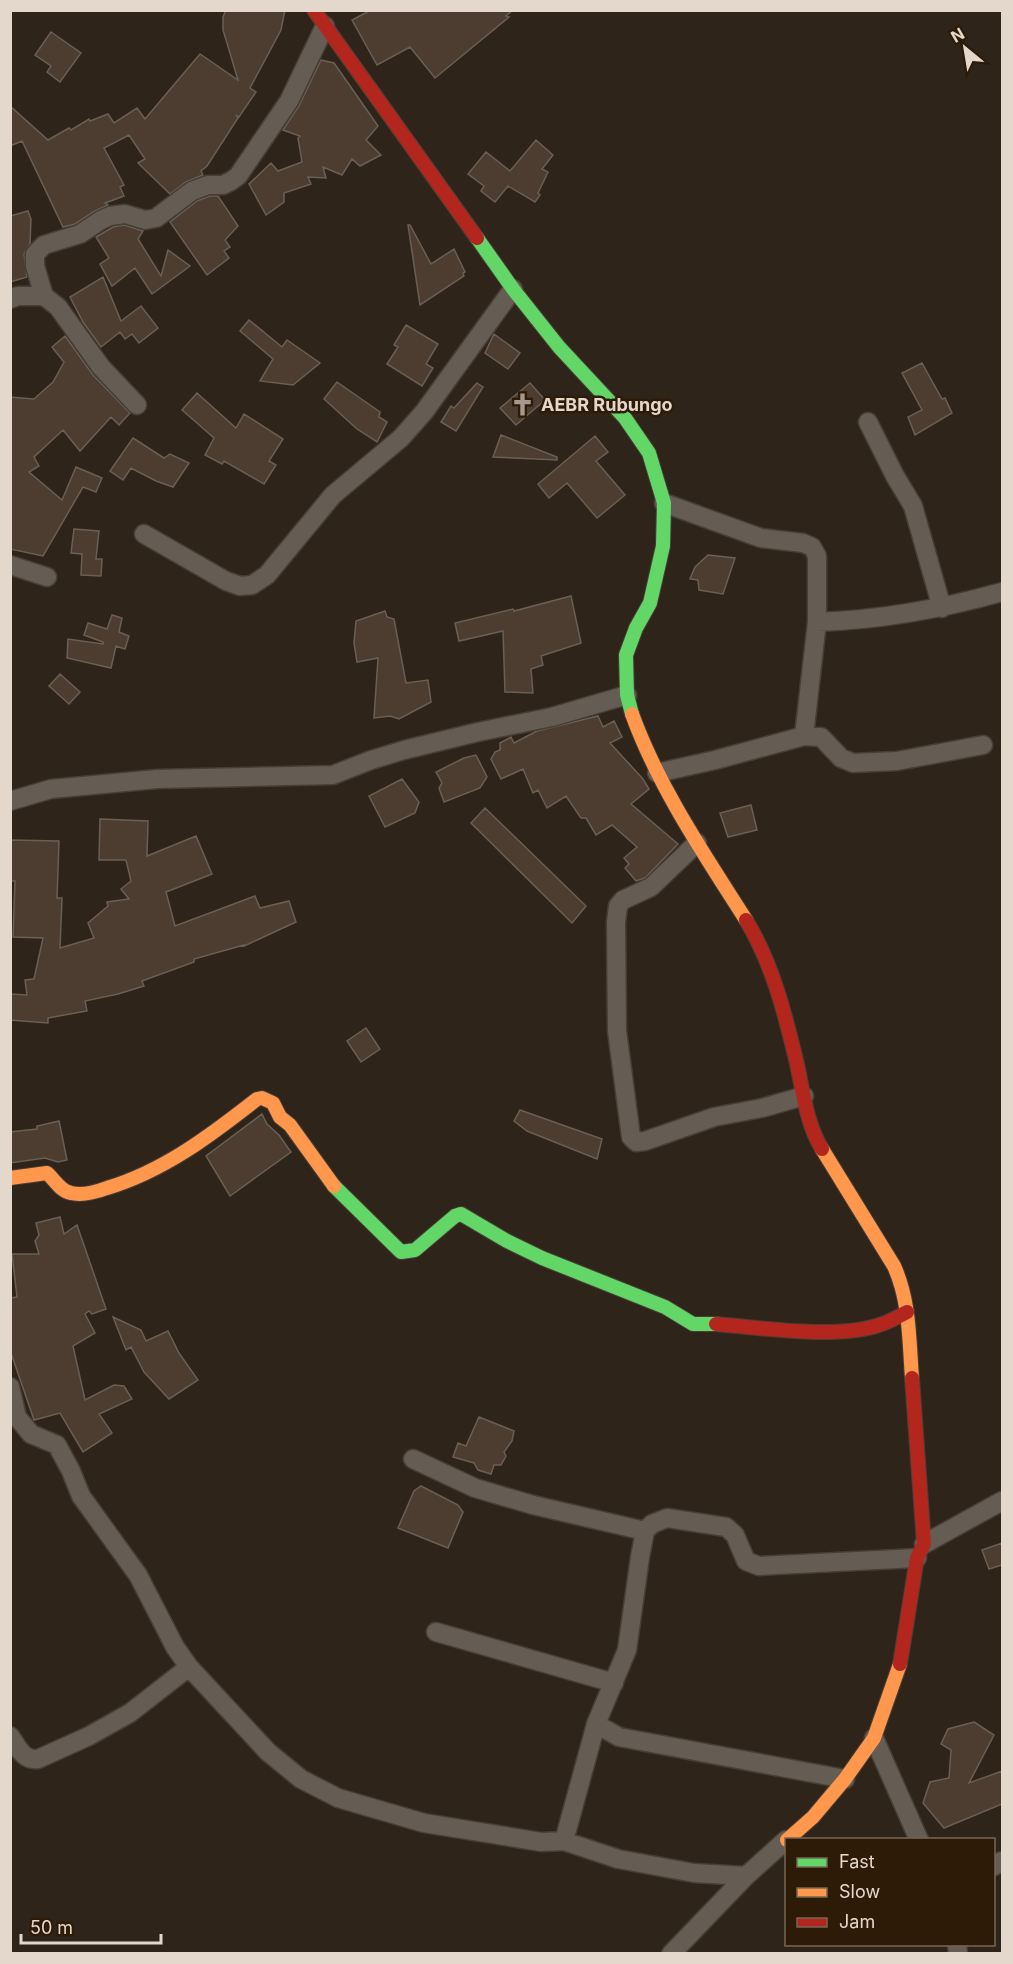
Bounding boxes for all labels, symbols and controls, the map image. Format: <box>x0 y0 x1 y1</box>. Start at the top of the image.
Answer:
north arrow <box>935 18 995 78</box>
text: N <box>947 23 968 47</box>
church icon: AEBR Rubungo <box>510 391 536 417</box>
place label: AEBR Rubungo <box>541 394 673 415</box>
legend <box>785 1838 995 1946</box>
text: Fast <box>839 1851 875 1872</box>
text: Slow <box>839 1881 880 1902</box>
scale bar <box>21 1907 160 1945</box>
text: Jam <box>839 1911 875 1932</box>
text: 50 m <box>30 1917 73 1938</box>

